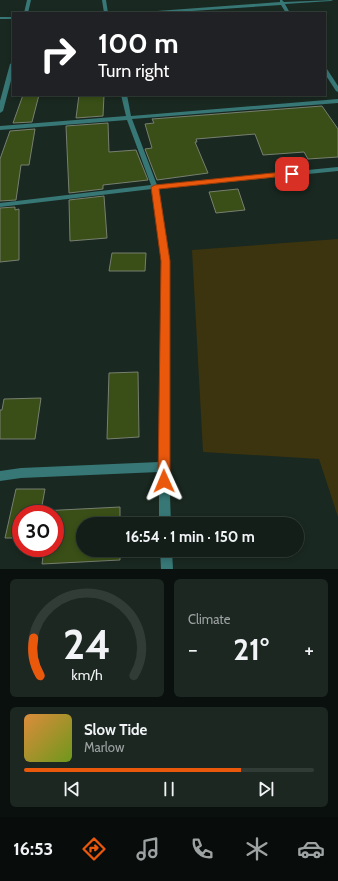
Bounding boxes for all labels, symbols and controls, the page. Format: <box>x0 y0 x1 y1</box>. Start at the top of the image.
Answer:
text: 100 m <box>98 26 179 60</box>
icon: right <box>32 28 84 80</box>
text: Turn right <box>98 60 169 82</box>
pin <box>275 157 309 191</box>
icon: arrive <box>281 163 303 185</box>
position arrow <box>143 460 185 502</box>
speed limit sign: 30 <box>12 505 64 557</box>
text: 16:54 · 1 min · 150 m <box>125 528 255 546</box>
text: Climate <box>188 611 230 627</box>
text: 24 <box>63 619 111 669</box>
text: 21° <box>233 631 269 668</box>
text: − <box>188 636 198 663</box>
text: + <box>304 636 314 663</box>
text: km/h <box>71 666 103 684</box>
text: Slow Tide <box>84 721 147 739</box>
text: Marlow <box>84 739 124 755</box>
icon: previous <box>61 778 83 800</box>
icon: pause <box>158 778 180 800</box>
icon: next <box>255 778 277 800</box>
icon: directions <box>80 835 108 863</box>
icon: music <box>134 835 162 863</box>
icon: phone <box>188 835 216 863</box>
icon: climate <box>243 835 271 863</box>
icon: car <box>297 835 325 863</box>
text: 16:53 <box>13 838 53 860</box>

